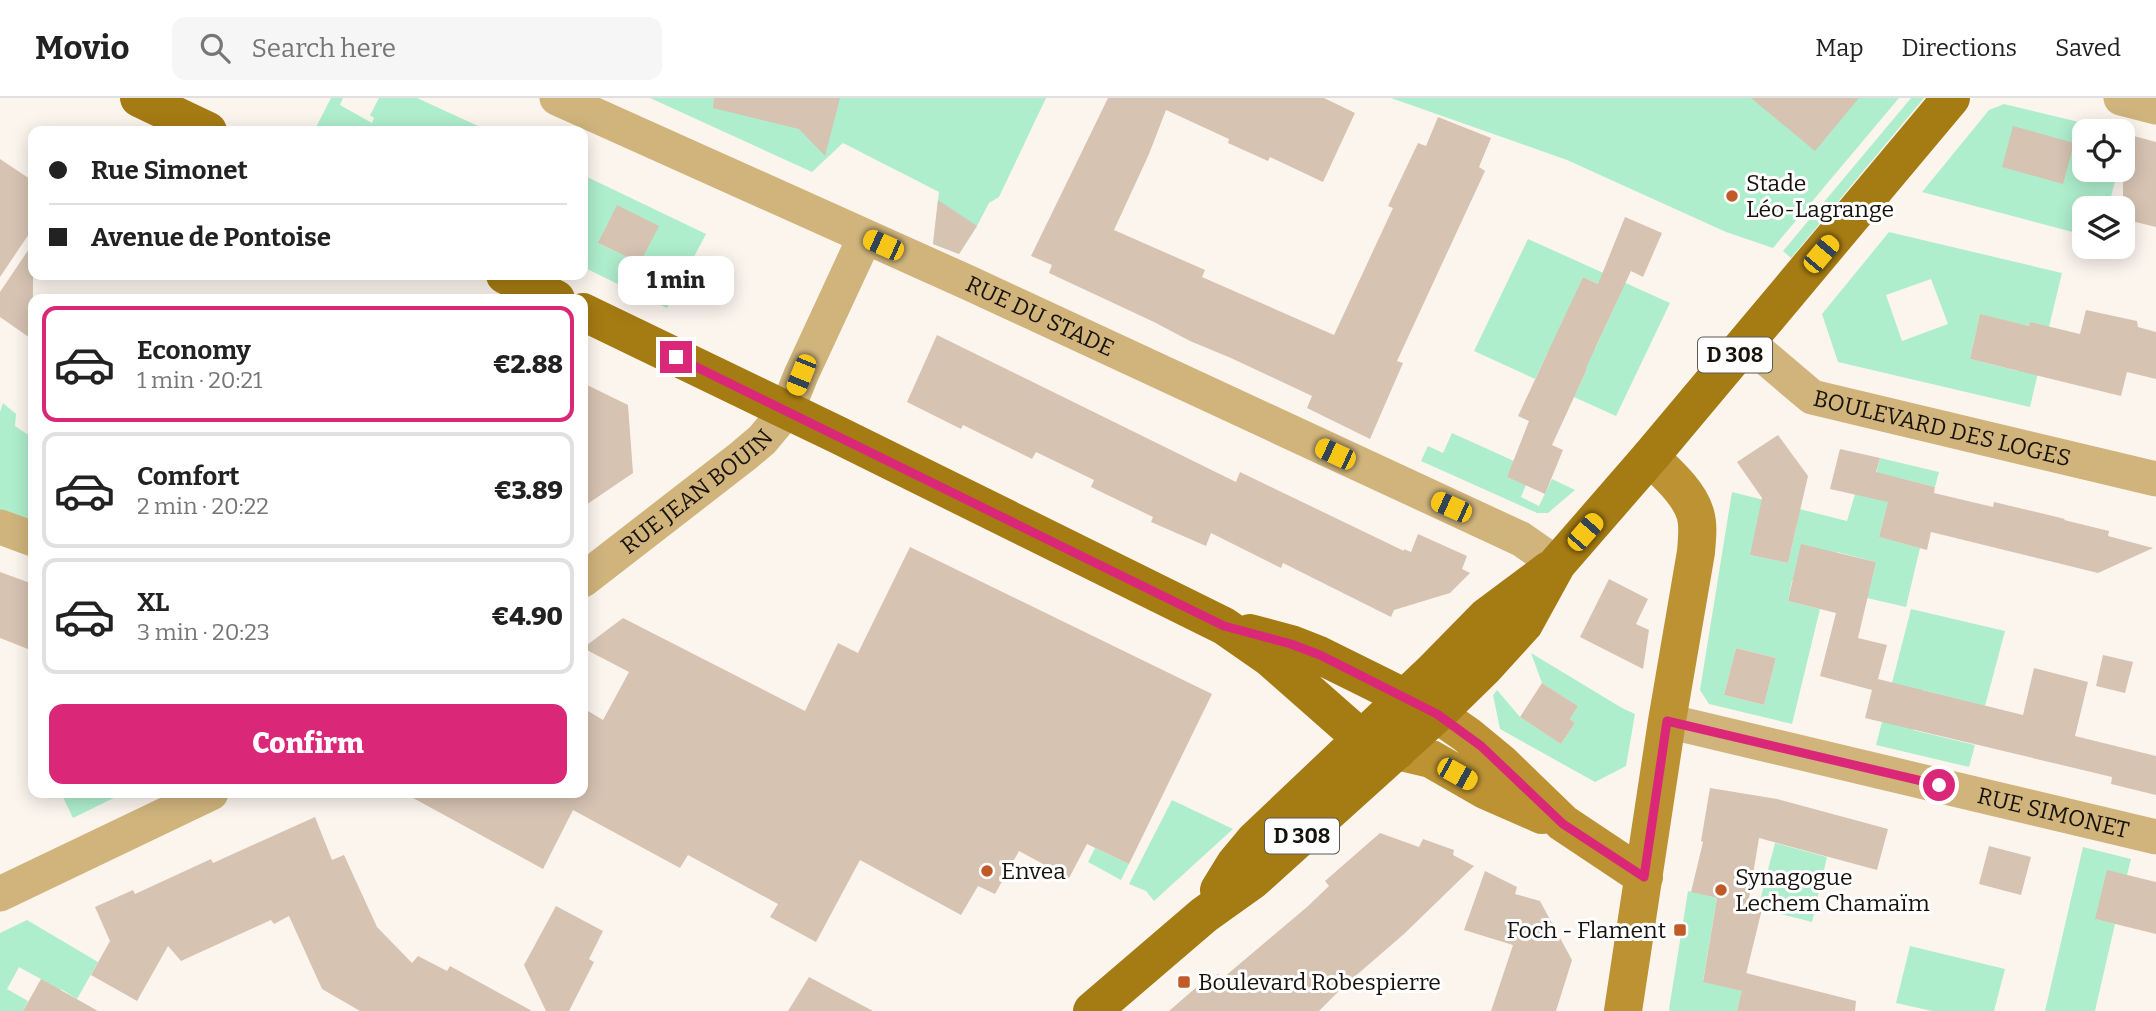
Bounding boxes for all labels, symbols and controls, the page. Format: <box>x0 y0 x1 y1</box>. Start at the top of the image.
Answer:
search box <box>172 17 662 80</box>
text: Movio <box>35 28 130 68</box>
icon: search <box>196 29 234 67</box>
text: Search here <box>252 33 396 64</box>
text: Map <box>1815 34 1864 62</box>
text: Directions <box>1902 34 2017 62</box>
text: Saved <box>2055 34 2121 62</box>
map controls <box>2072 119 2135 259</box>
button: locate <box>2072 119 2135 182</box>
text: Rue Simonet <box>91 155 248 186</box>
place label: Stade Léo-Lagrange <box>1746 169 1894 223</box>
marker: Stade Léo-Lagrange <box>1724 188 1740 204</box>
button: layers <box>2072 196 2135 259</box>
text: Avenue de Pontoise <box>91 222 331 253</box>
car <box>860 227 907 263</box>
car <box>1800 231 1843 277</box>
callout: 1 min <box>618 256 734 304</box>
text: 1 min <box>647 266 705 294</box>
street label: RUE DU STADE <box>962 270 1119 362</box>
icon: car <box>53 333 116 396</box>
text: Economy <box>137 335 251 366</box>
road number: D 308 <box>1698 338 1772 372</box>
route end <box>660 341 692 373</box>
text: €2.88 <box>493 349 563 380</box>
car <box>784 352 819 398</box>
text: 1 min · 20:21 <box>137 366 262 394</box>
street label: BOULEVARD DES LOGES <box>1811 384 2074 472</box>
street label: RUE JEAN BOUIN <box>615 424 779 560</box>
car <box>1312 436 1359 472</box>
icon: car <box>53 459 116 522</box>
text: Comfort <box>137 461 240 492</box>
text: €3.89 <box>494 475 563 506</box>
car <box>1428 489 1475 525</box>
text: 2 min · 20:22 <box>137 492 269 520</box>
car <box>1564 509 1607 555</box>
icon: car <box>53 585 116 648</box>
text: XL <box>137 587 169 618</box>
text: €4.90 <box>492 601 563 632</box>
text: 3 min · 20:23 <box>137 618 270 646</box>
button: Confirm <box>49 704 567 784</box>
car <box>1434 755 1481 793</box>
route start <box>1923 769 1955 801</box>
street label: RUE SIMONET <box>1975 781 2132 844</box>
road number: D 308 <box>1265 818 1339 854</box>
place label: Envea <box>1001 857 1066 885</box>
marker: Envea <box>979 863 995 879</box>
place label: Synagogue Lechem Chamaïm <box>1735 863 1930 917</box>
marker: Synagogue Lechem Chamaïm <box>1713 882 1729 898</box>
place label: Foch - Flament <box>1507 916 1666 944</box>
marker: Foch - Flament <box>1672 922 1688 938</box>
place label: Boulevard Robespierre <box>1198 968 1441 996</box>
marker: Boulevard Robespierre <box>1176 974 1192 990</box>

